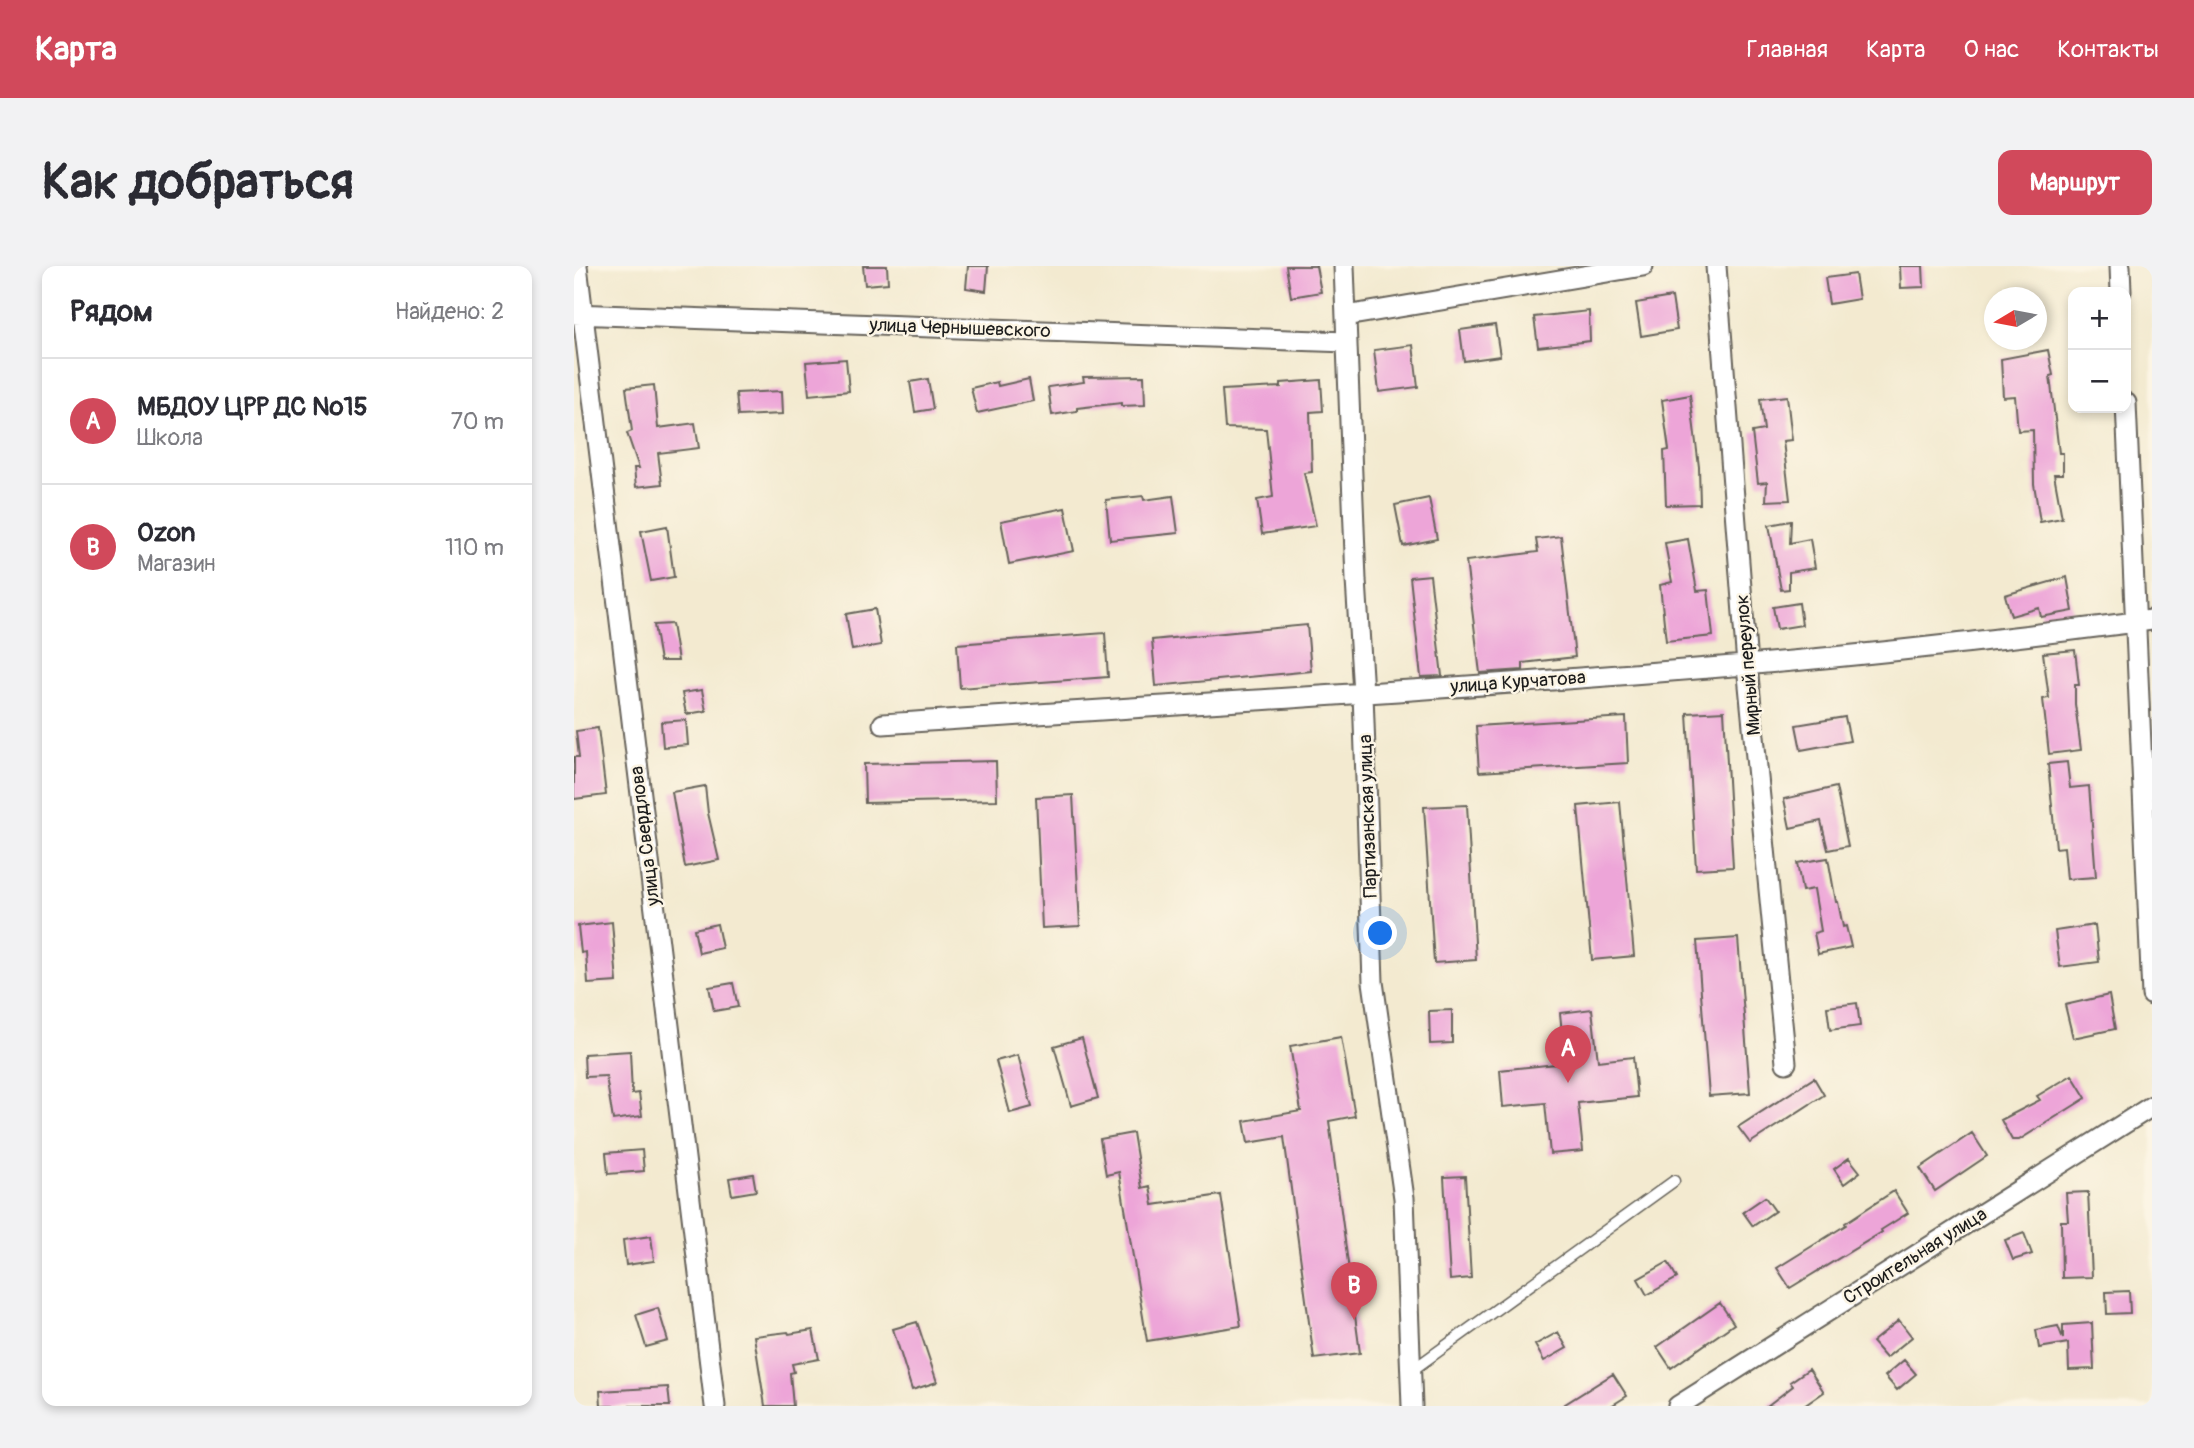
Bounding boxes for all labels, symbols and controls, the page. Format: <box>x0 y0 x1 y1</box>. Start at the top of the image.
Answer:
text: Карта <box>35 29 117 70</box>
text: Главная <box>1747 35 1828 64</box>
text: Карта <box>1866 35 1926 64</box>
text: О нас <box>1964 35 2019 64</box>
text: Контакты <box>2057 35 2159 64</box>
button: Маршрут <box>1998 150 2152 215</box>
text: Как добраться <box>42 152 354 213</box>
north arrow <box>1984 287 2047 350</box>
map controls <box>2068 287 2131 413</box>
button: + <box>2068 287 2131 350</box>
text: Рядом <box>70 293 153 330</box>
text: Найдено: 2 <box>395 297 504 326</box>
street label: улица Чернышевского <box>868 313 1051 343</box>
button: − <box>2068 350 2131 413</box>
text: МБДОУ ЦРР ДС №15 <box>137 391 368 423</box>
text: A <box>86 407 100 436</box>
text: 70 m <box>451 407 504 436</box>
text: Школа <box>137 423 203 452</box>
text: Ozon <box>137 517 195 549</box>
text: B <box>86 533 100 562</box>
text: 110 m <box>445 533 504 562</box>
text: Магазин <box>137 549 216 578</box>
street label: Мирный переулок <box>1730 593 1766 737</box>
street label: улица Курчатова <box>1448 665 1587 699</box>
street label: Партизанская улица <box>1353 734 1383 898</box>
street label: улица Свердлова <box>625 765 666 908</box>
your location <box>1363 916 1397 950</box>
pin: A <box>1545 1025 1591 1083</box>
street label: Строительная улица <box>1839 1202 1992 1310</box>
pin: B <box>1331 1262 1377 1320</box>

